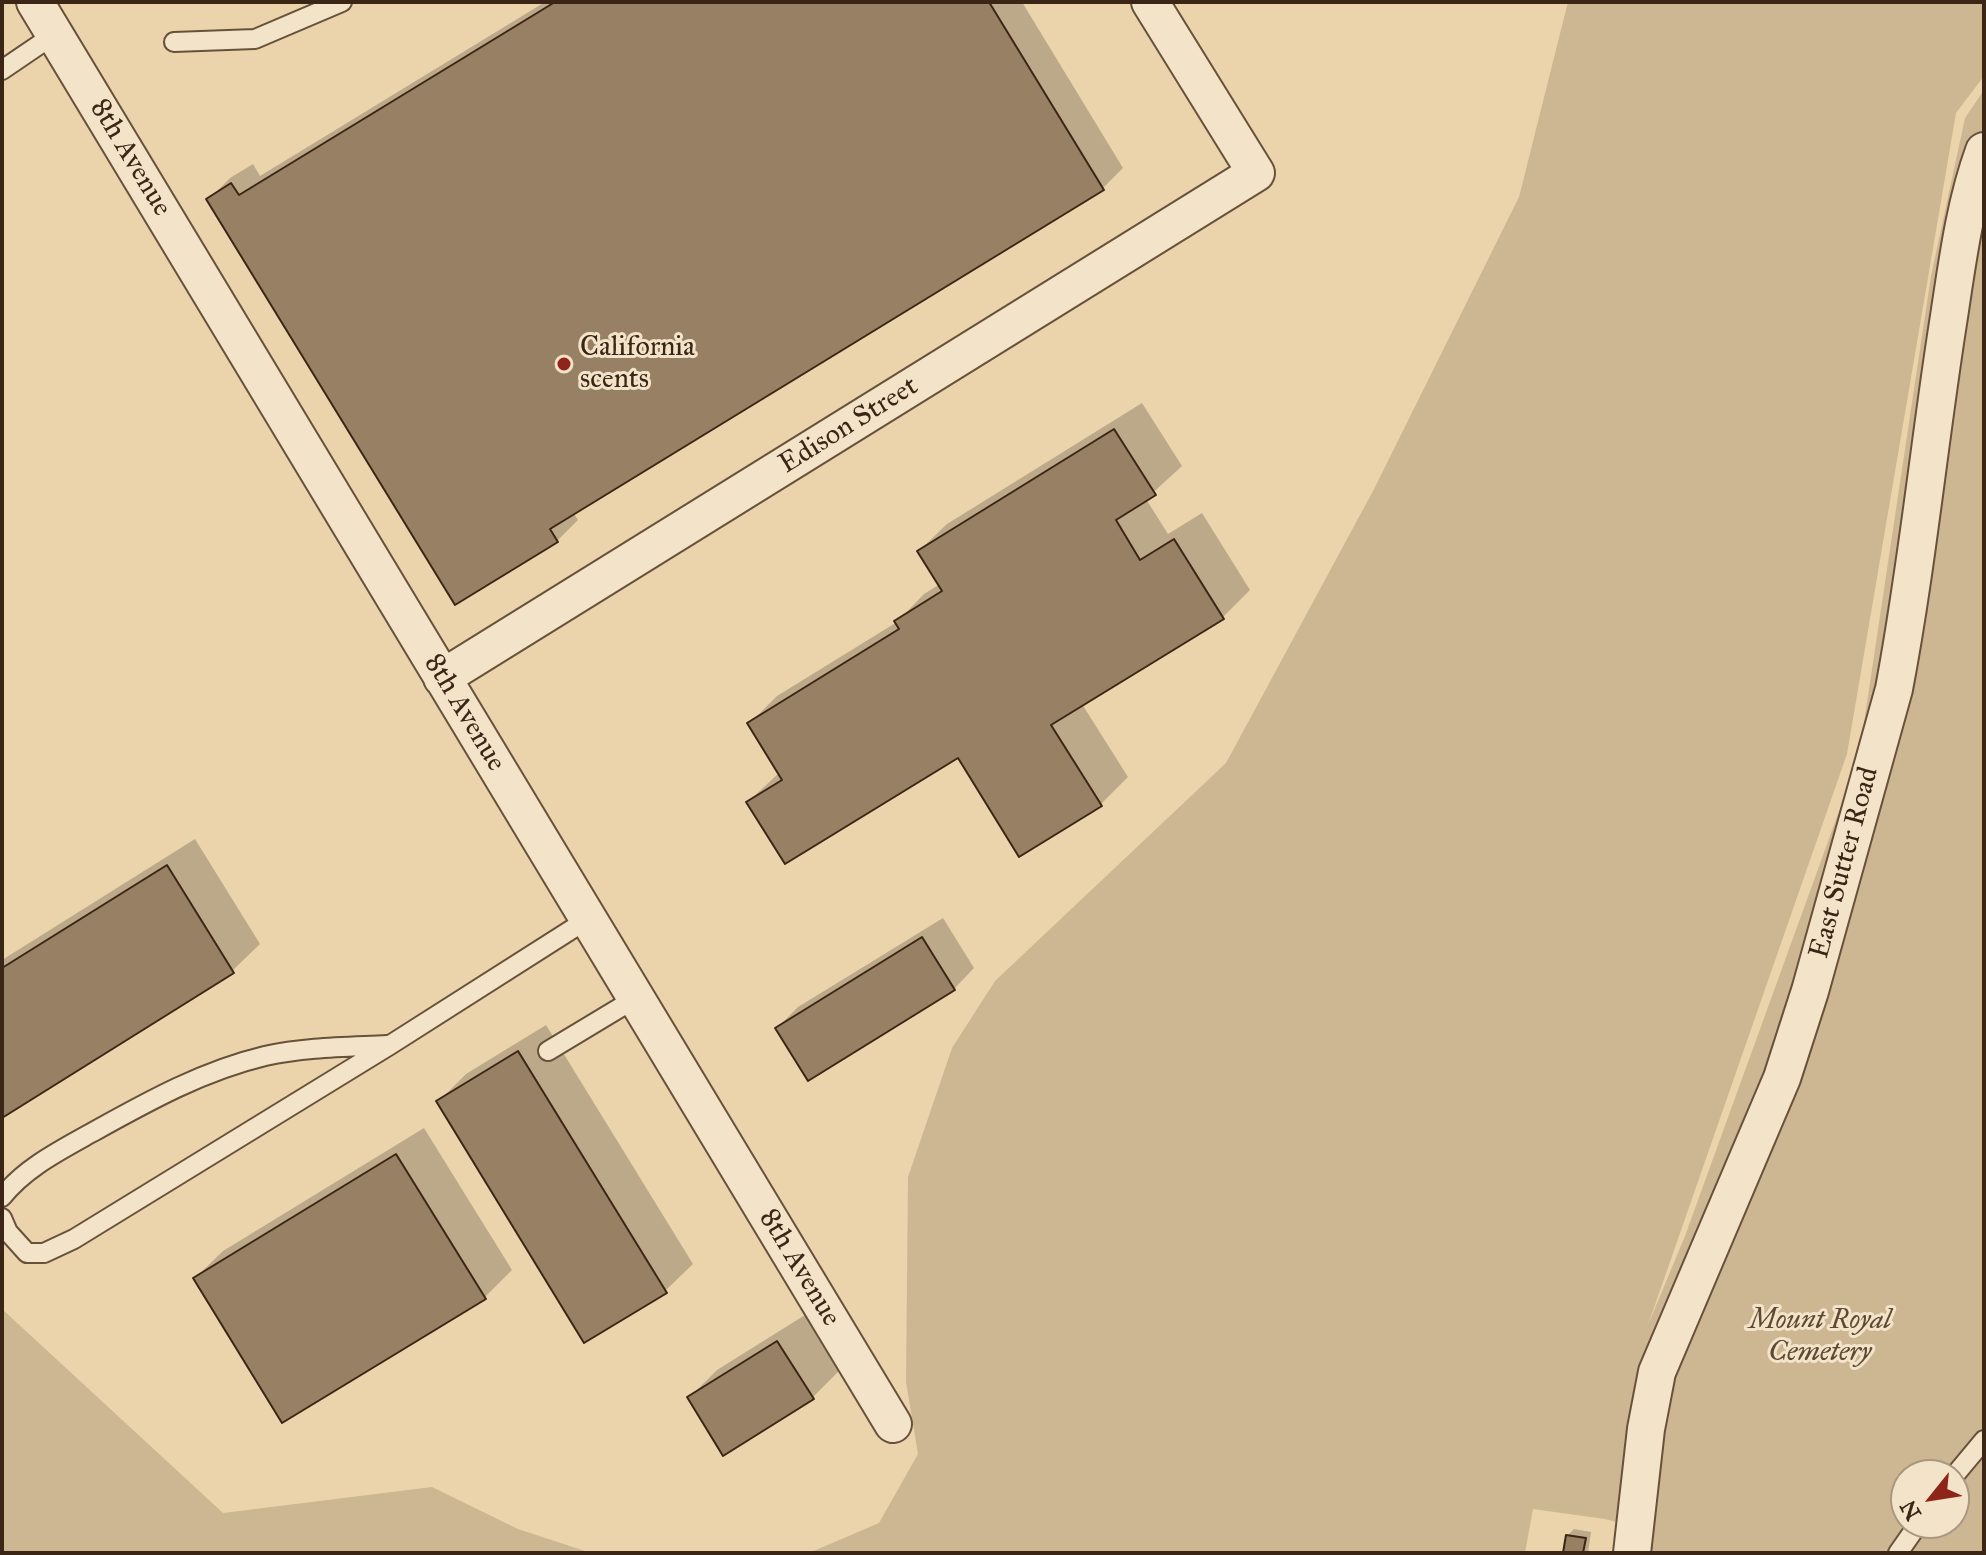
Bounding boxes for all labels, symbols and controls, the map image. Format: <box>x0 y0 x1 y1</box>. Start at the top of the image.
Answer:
street label: 8th Avenue <box>82 93 178 223</box>
place label: California scents <box>580 331 695 397</box>
marker: California scents <box>555 355 573 373</box>
street label: Edison Street <box>773 370 925 482</box>
street label: 8th Avenue <box>416 648 512 778</box>
street label: East Sutter Road <box>1803 764 1887 962</box>
street label: 8th Avenue <box>751 1203 847 1333</box>
park label: Mount Royal Cemetery <box>1749 1304 1891 1370</box>
north arrow <box>1890 1459 1970 1539</box>
text: N <box>1894 1495 1927 1525</box>

